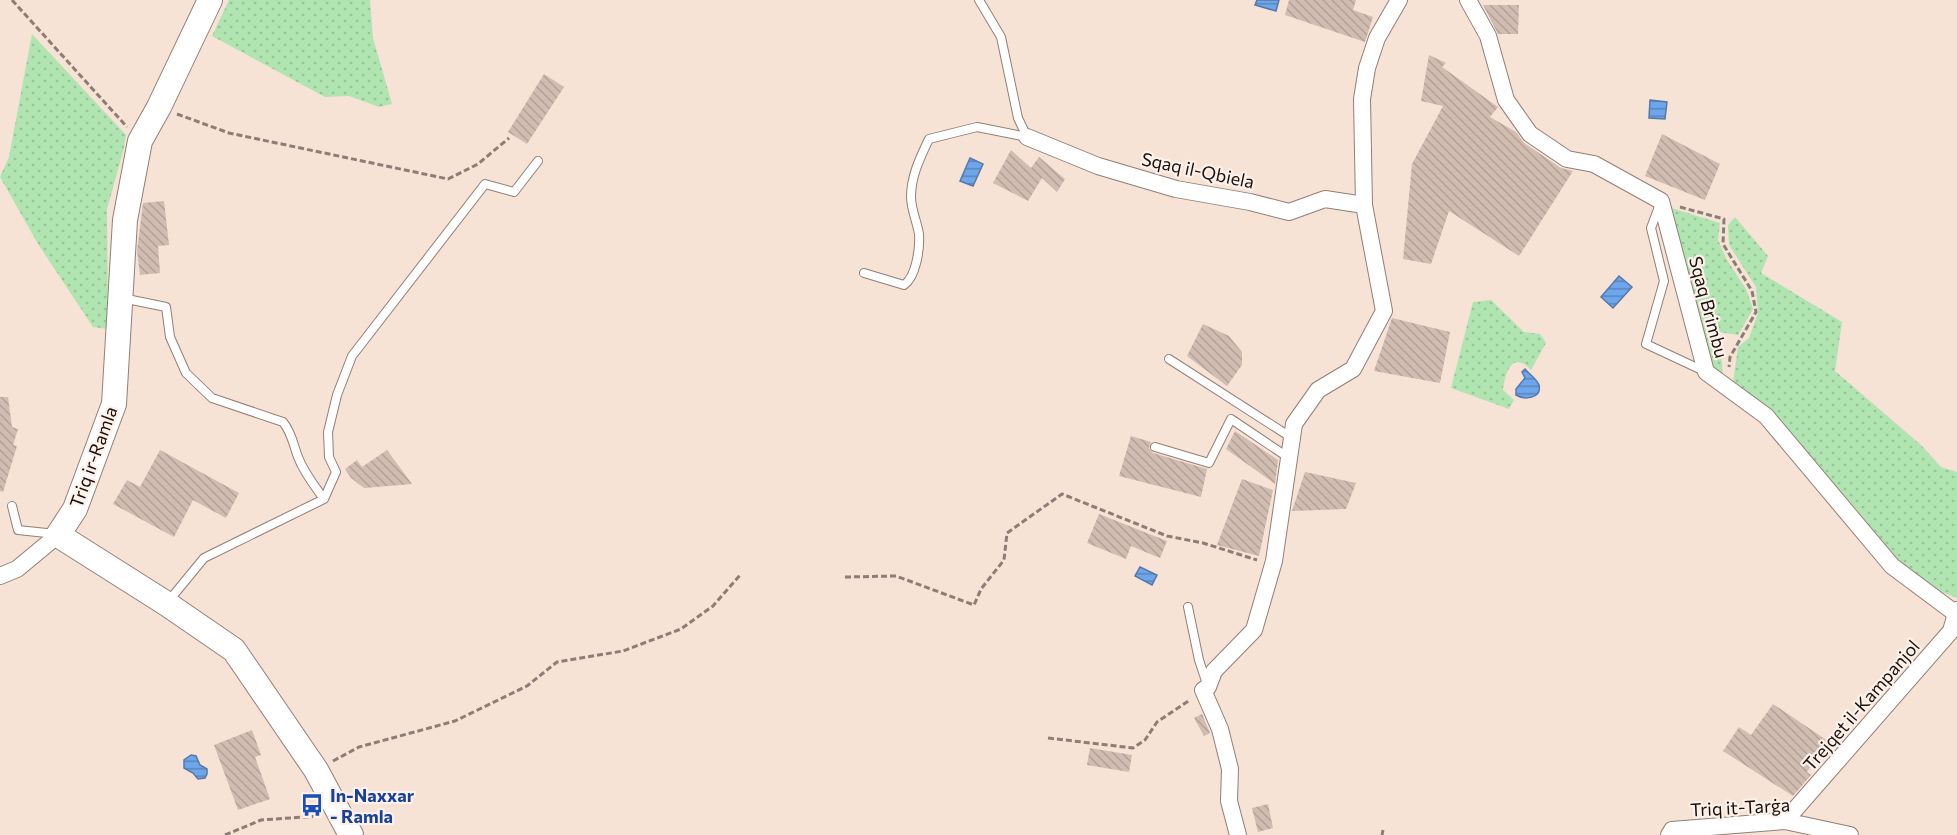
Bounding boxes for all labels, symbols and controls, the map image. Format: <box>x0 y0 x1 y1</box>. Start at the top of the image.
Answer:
street label: Sqaq il-Qbiela <box>1140 147 1256 193</box>
street label: Sqaq Brimbu <box>1685 254 1733 360</box>
street label: Triq ir-Ramla <box>64 403 122 511</box>
street label: Trejqet il-Kampanjol <box>1798 635 1924 775</box>
place label: In-Naxxar - Ramla <box>330 784 415 827</box>
bus stop icon: In-Naxxar - Ramla <box>299 792 325 818</box>
street label: Triq it-Tarġa <box>1689 793 1791 821</box>

